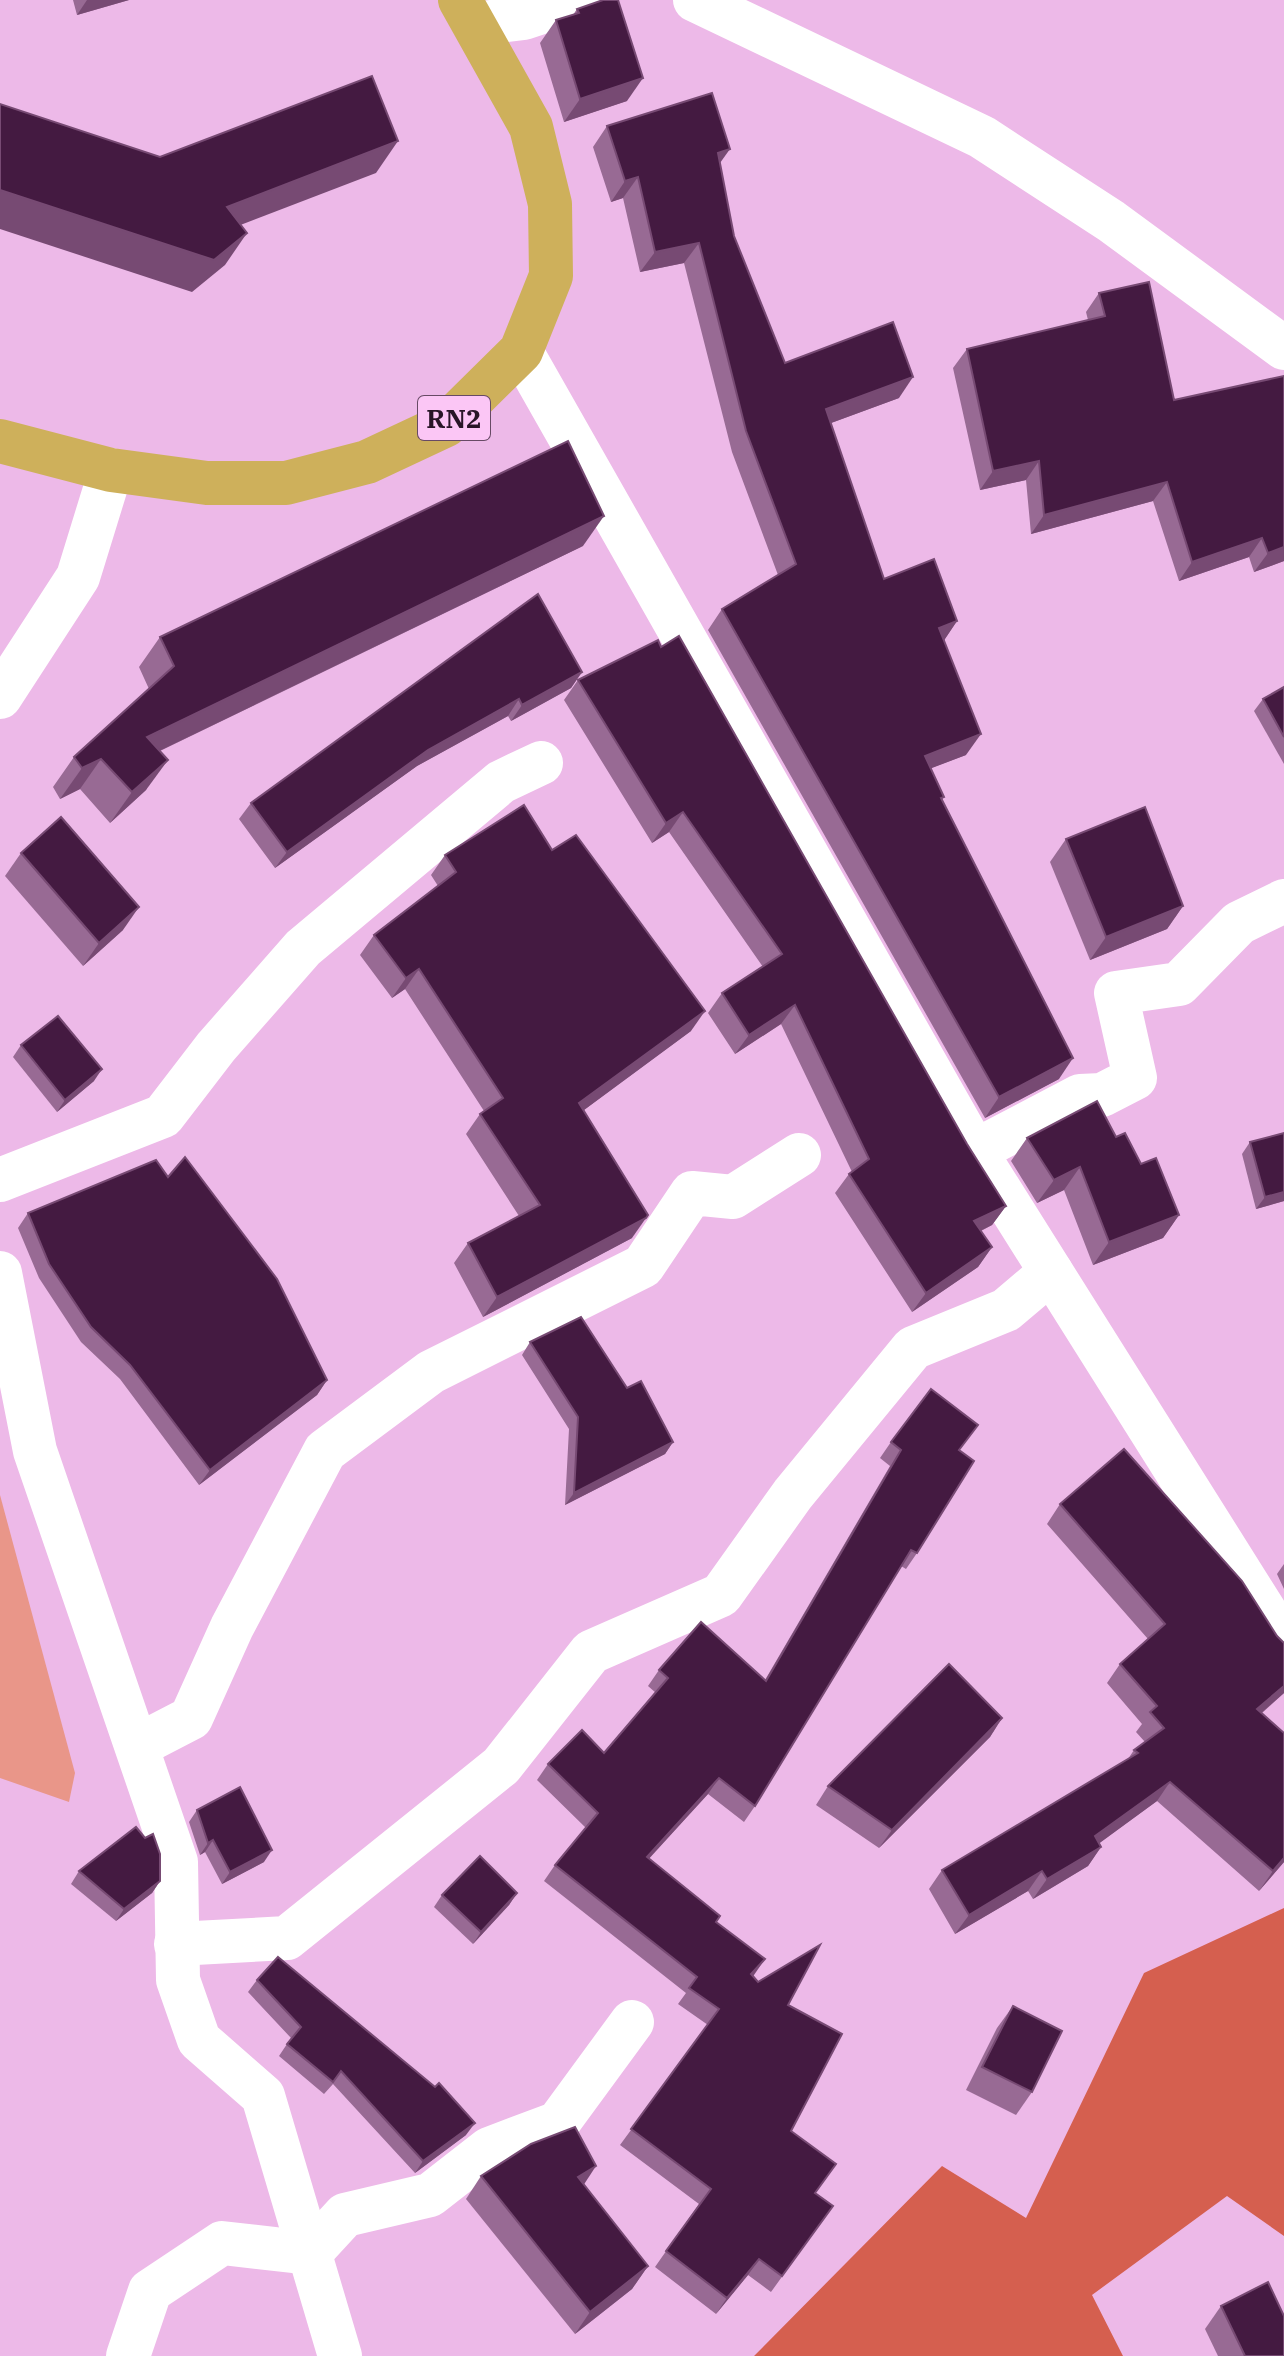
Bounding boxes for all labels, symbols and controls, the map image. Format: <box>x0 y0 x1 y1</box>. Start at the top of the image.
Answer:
road number: RN2 <box>418 396 490 440</box>

